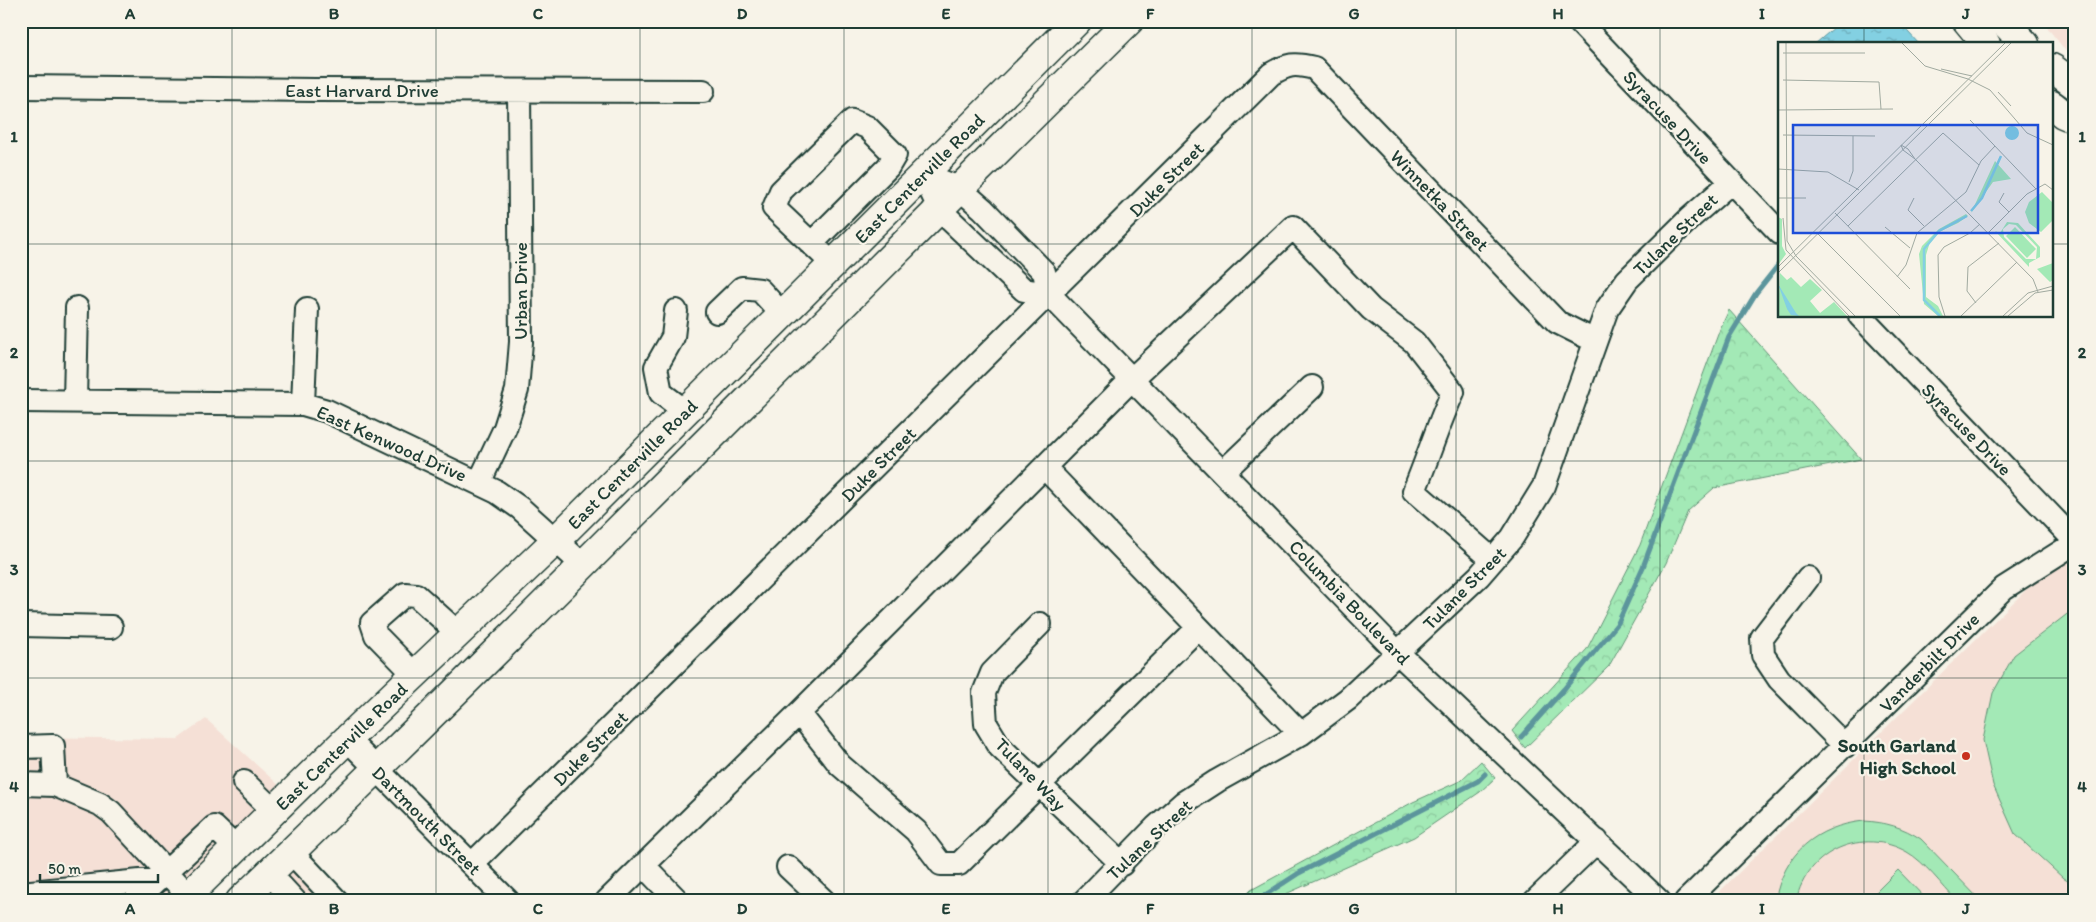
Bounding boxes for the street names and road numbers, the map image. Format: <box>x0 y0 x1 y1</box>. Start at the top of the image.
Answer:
street label: Syracuse Drive <box>1618 66 1717 169</box>
street label: East Harvard Drive <box>285 79 439 102</box>
street label: East Centerville Road <box>849 108 990 248</box>
street label: Duke Street <box>1124 137 1209 222</box>
street label: Winnetka Street <box>1385 145 1494 256</box>
street label: Tulane Street <box>1628 188 1722 280</box>
street label: Urban Drive <box>509 242 532 340</box>
street label: Syracuse Drive <box>1917 378 2017 481</box>
street label: East Centerville Road <box>562 394 703 534</box>
street label: East Kenwood Drive <box>313 400 470 487</box>
street label: Duke Street <box>836 422 921 507</box>
street label: Columbia Boulevard <box>1284 535 1416 670</box>
street label: Tulane Street <box>1418 542 1511 635</box>
street label: Vanderbilt Drive <box>1875 608 1984 717</box>
street label: East Centerville Road <box>270 677 413 815</box>
street label: Duke Street <box>548 706 633 791</box>
street label: Tulane Way <box>990 733 1071 816</box>
street label: Dartmouth Street <box>367 761 486 880</box>
street label: Tulane Street <box>1102 794 1197 885</box>

